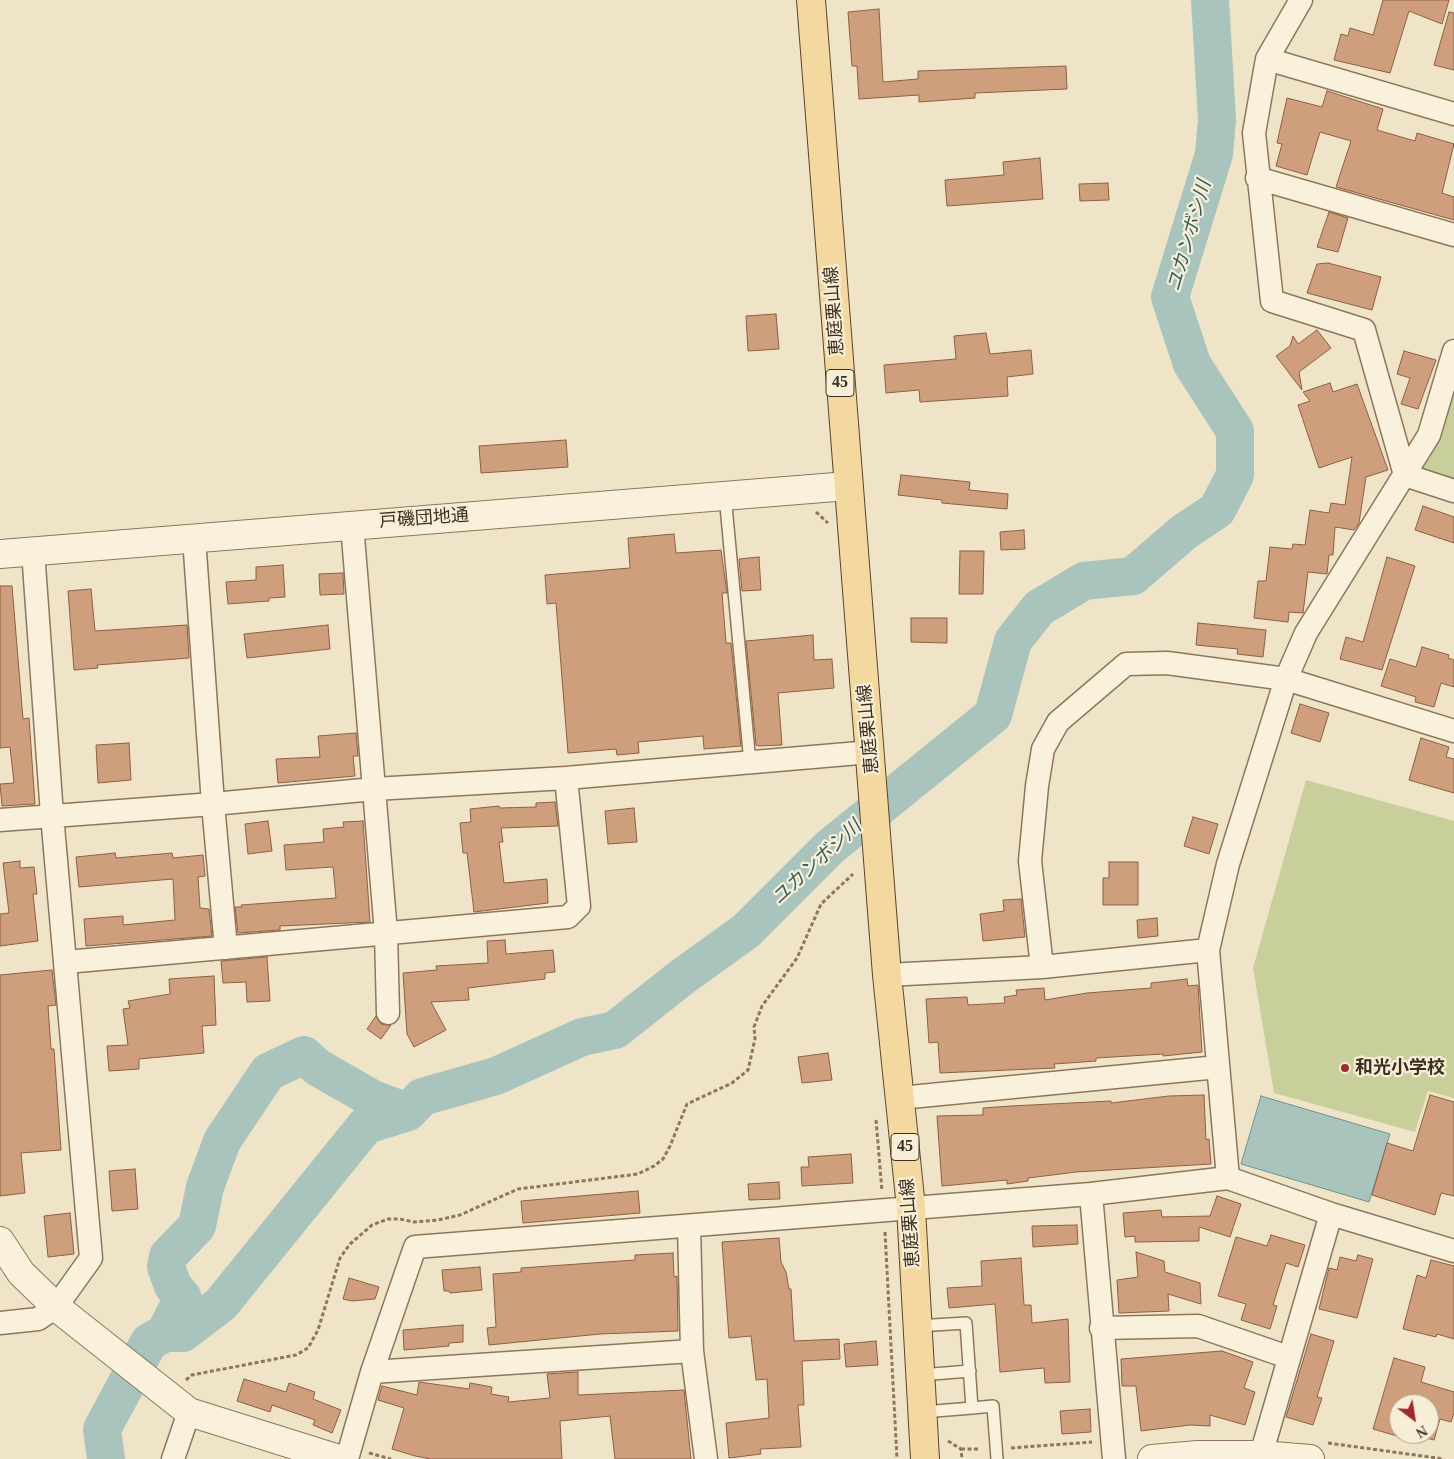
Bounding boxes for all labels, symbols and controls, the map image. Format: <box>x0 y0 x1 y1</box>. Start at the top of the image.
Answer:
water label: ユカンボシ川 <box>1163 178 1217 294</box>
street label: 恵庭栗山線 <box>821 265 849 357</box>
road number: 45 <box>826 369 854 396</box>
street label: 戸磯団地通 <box>378 505 470 533</box>
street label: 恵庭栗山線 <box>854 683 884 775</box>
water label: ユカンボシ川 <box>768 816 866 910</box>
place label: 和光小学校 <box>1355 1057 1445 1079</box>
marker: 和光小学校 <box>1339 1062 1351 1074</box>
road number: 45 <box>891 1134 919 1160</box>
street label: 恵庭栗山線 <box>897 1177 925 1269</box>
north arrow <box>1389 1394 1439 1444</box>
text: N <box>1413 1422 1430 1440</box>

